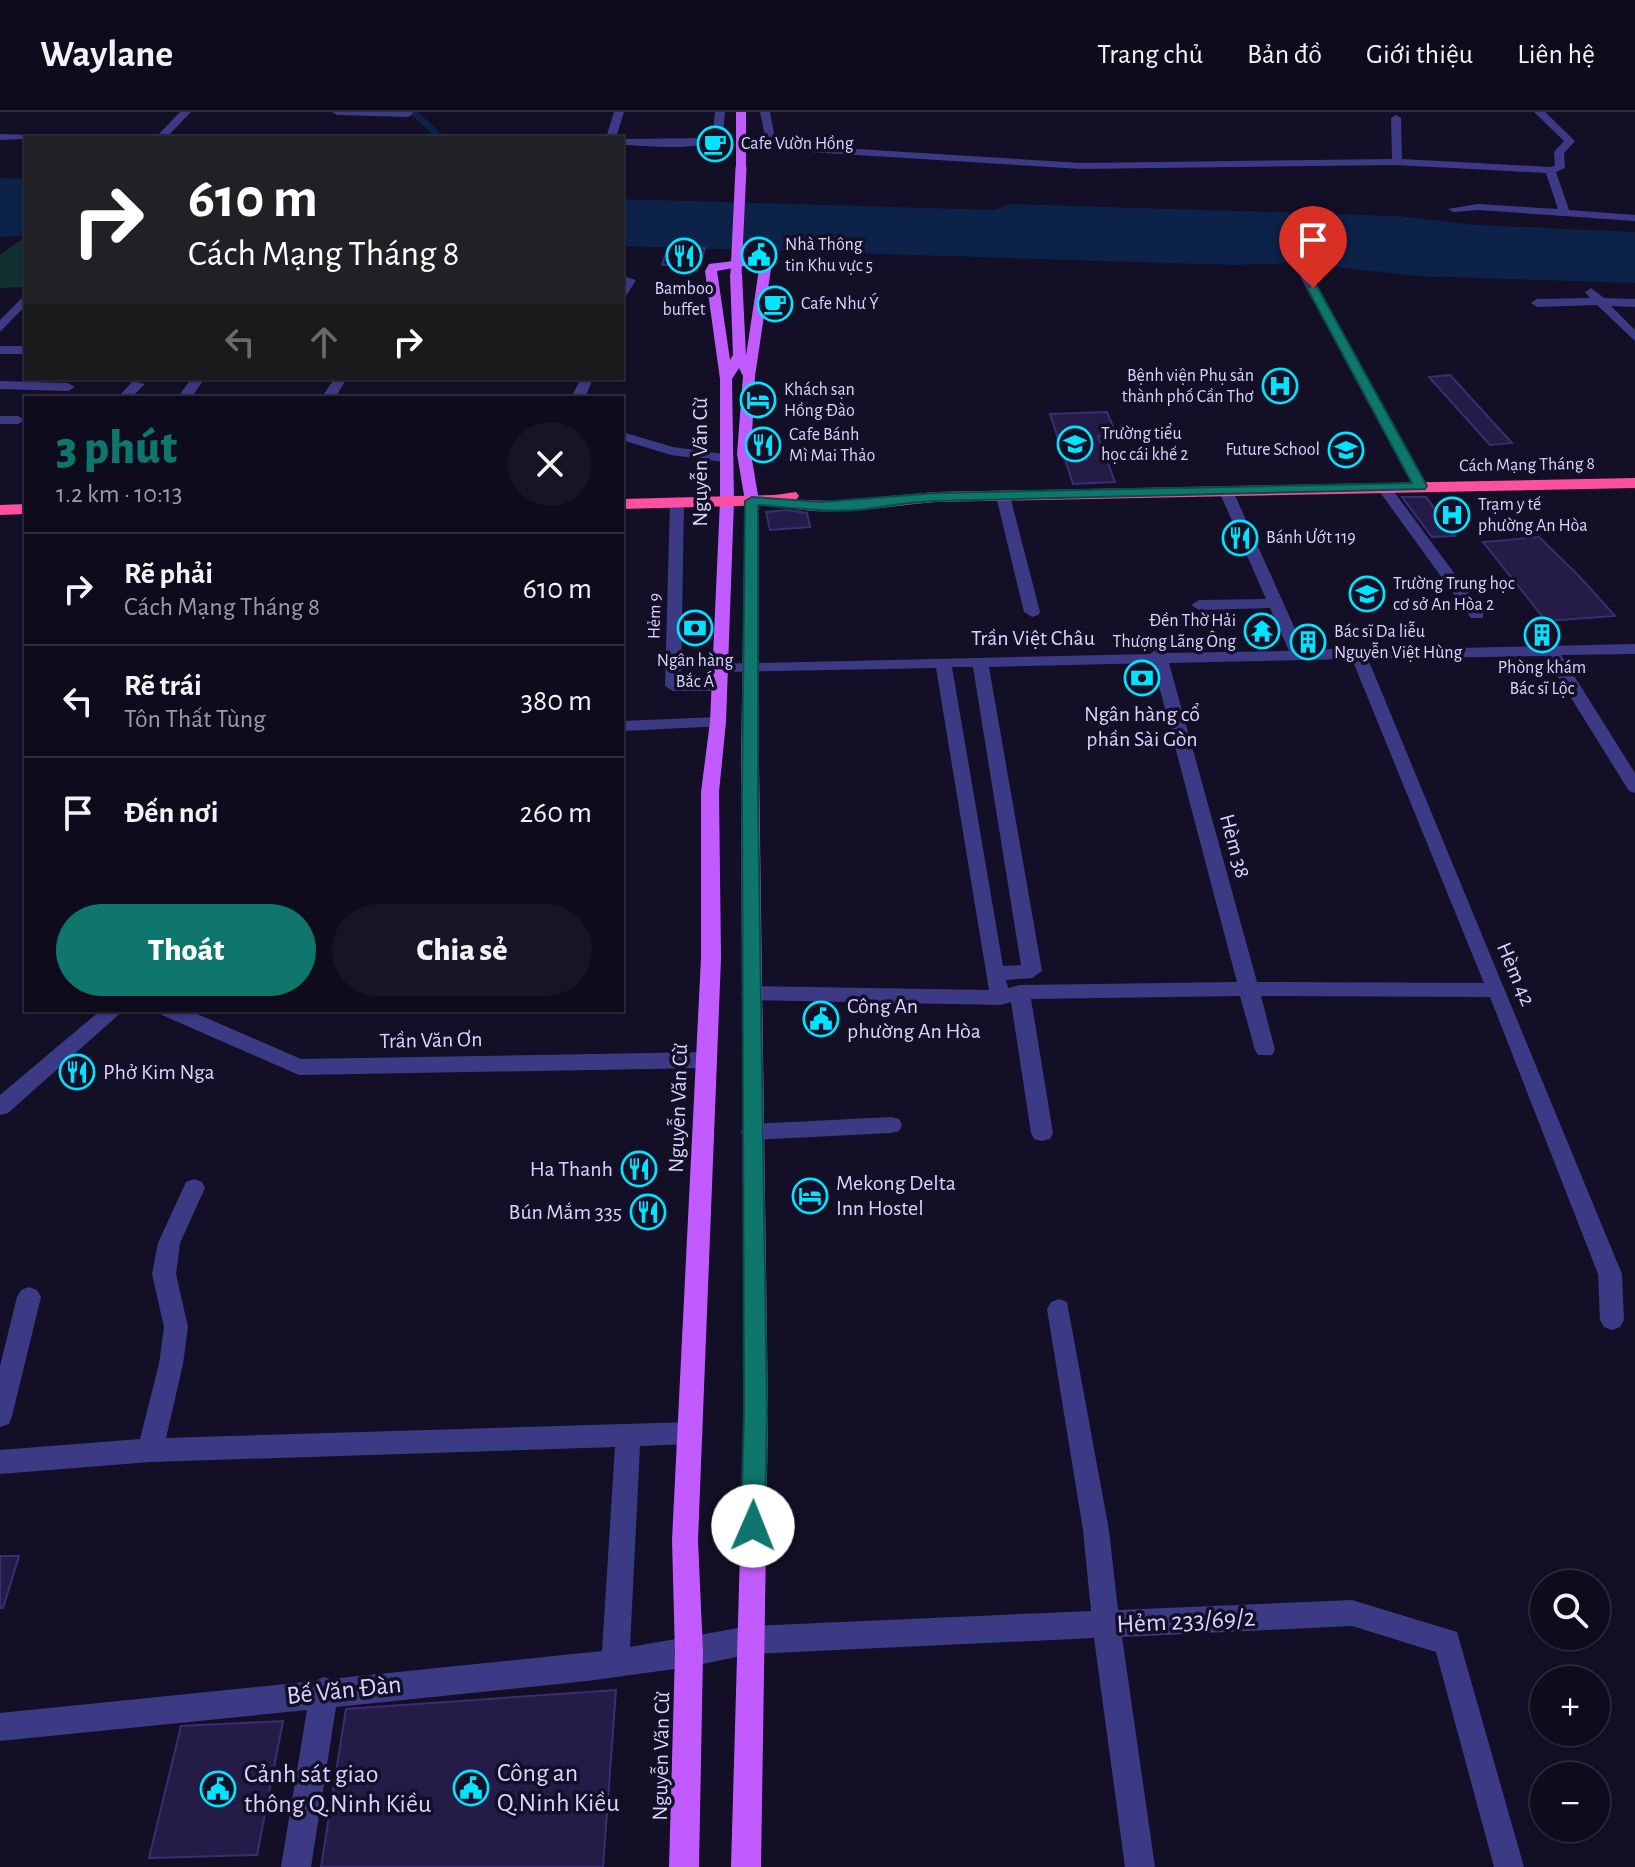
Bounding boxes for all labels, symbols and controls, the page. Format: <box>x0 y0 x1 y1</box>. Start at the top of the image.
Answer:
text: Waylane <box>40 36 173 74</box>
text: Trang chủ <box>1097 41 1203 69</box>
text: Bản đồ <box>1247 41 1322 69</box>
text: Giới thiệu <box>1366 41 1473 69</box>
text: Liên hệ <box>1517 41 1595 69</box>
cafe icon: Cafe Vườn Hồng <box>696 125 734 163</box>
place label: Cafe Vườn Hồng <box>741 134 854 153</box>
icon: right <box>56 168 160 272</box>
text: 610 m <box>188 171 318 227</box>
pin <box>1279 206 1347 288</box>
icon: arrive <box>1291 218 1335 262</box>
text: Cách Mạng Tháng 8 <box>188 236 460 272</box>
public building icon: Nhà Thông tin Khu vực 5 <box>740 236 778 274</box>
place label: Nhà Thông tin Khu vực 5 <box>785 236 873 275</box>
restaurant icon: Bamboo buffet <box>665 237 703 275</box>
place label: Bamboo buffet <box>654 280 714 319</box>
cafe icon: Cafe Như Ý <box>756 285 794 323</box>
place label: Cafe Như Ý <box>801 292 879 313</box>
icon: left <box>218 320 262 364</box>
icon: ahead <box>302 320 346 364</box>
icon: right <box>386 320 430 364</box>
place label: Bệnh viện Phụ sản thành phố Cần Thơ <box>1122 367 1254 406</box>
hospital icon: Bệnh viện Phụ sản thành phố Cần Thơ <box>1261 367 1299 405</box>
hotel icon: Khách sạn Hồng Đào <box>739 381 777 419</box>
place label: Khách sạn Hồng Đào <box>784 381 855 420</box>
street label: Nguyễn Văn Cừ <box>689 397 711 527</box>
button: close <box>508 422 592 506</box>
place label: Trường tiểu học cái khế 2 <box>1101 423 1189 464</box>
text: 3 phút <box>56 425 177 473</box>
school or university icon: Trường tiểu học cái khế 2 <box>1056 425 1094 463</box>
restaurant icon: Cafe Bánh Mì Mai Thảo <box>744 426 782 464</box>
place label: Cafe Bánh Mì Mai Thảo <box>789 426 875 465</box>
school or university icon: Future School <box>1327 431 1365 469</box>
place label: Future School <box>1226 441 1320 459</box>
street label: Cách Mạng Tháng 8 <box>1459 455 1595 475</box>
text: 1.2 km · 10:13 <box>56 481 183 507</box>
place label: Trạm y tế phường An Hòa <box>1478 495 1588 535</box>
hospital icon: Trạm y tế phường An Hòa <box>1433 496 1471 534</box>
restaurant icon: Bánh Ướt 119 <box>1221 519 1259 557</box>
place label: Bánh Ướt 119 <box>1266 528 1356 547</box>
text: Rẽ phải <box>124 559 213 589</box>
icon: right <box>56 567 100 611</box>
text: 610 m <box>523 574 592 604</box>
school or university icon: Trường Trung học cơ sở An Hòa 2 <box>1348 575 1386 613</box>
place label: Trường Trung học cơ sở An Hòa 2 <box>1393 575 1515 614</box>
street label: Hẻm 9 <box>646 593 664 639</box>
text: Cách Mạng Tháng 8 <box>124 594 320 620</box>
bank icon: Ngân hàng Bắc Á <box>676 609 714 647</box>
place label: Đền Thờ Hải Thượng Lãng Ông <box>1113 611 1236 651</box>
temple icon: Đền Thờ Hải Thượng Lãng Ông <box>1243 612 1281 650</box>
building icon: Phòng khám Bác sĩ Lộc <box>1523 616 1561 654</box>
place label: Bác sĩ Da liễu Nguyễn Việt Hùng <box>1334 621 1462 662</box>
building icon: Bác sĩ Da liễu Nguyễn Việt Hùng <box>1289 623 1327 661</box>
street label: Trần Việt Châu <box>971 627 1095 649</box>
place label: Ngân hàng Bắc Á <box>657 652 733 691</box>
bank icon: Ngân hàng cổ phần Sài Gòn <box>1123 659 1161 697</box>
place label: Phòng khám Bác sĩ Lộc <box>1498 659 1586 698</box>
text: Rẽ trái <box>124 671 202 701</box>
icon: left <box>56 679 100 723</box>
text: 380 m <box>521 686 592 716</box>
place label: Ngân hàng cổ phần Sài Gòn <box>1084 703 1200 750</box>
text: Tôn Thất Tùng <box>124 706 266 732</box>
icon: arrive <box>56 791 100 835</box>
text: Đến nơi <box>124 798 218 828</box>
text: 260 m <box>519 798 592 828</box>
street label: Hèm 38 <box>1216 812 1254 880</box>
button: Thoát <box>56 904 316 996</box>
button: Chia sẻ <box>332 904 592 996</box>
street label: Hèm 42 <box>1493 939 1539 1009</box>
place label: Công An phường An Hòa <box>847 995 981 1042</box>
public building icon: Công An phường An Hòa <box>802 1000 840 1038</box>
street label: Trần Văn Ơn <box>379 1028 483 1052</box>
street label: Nguyễn Văn Cừ <box>665 1043 691 1173</box>
restaurant icon: Phở Kim Nga <box>58 1053 96 1091</box>
place label: Phở Kim Nga <box>103 1061 215 1083</box>
restaurant icon: Ha Thanh <box>620 1150 658 1188</box>
place label: Ha Thanh <box>530 1158 613 1180</box>
place label: Mekong Delta Inn Hostel <box>836 1172 956 1219</box>
hotel icon: Mekong Delta Inn Hostel <box>791 1177 829 1215</box>
restaurant icon: Bún Mắm 335 <box>629 1193 667 1231</box>
place label: Bún Mắm 335 <box>509 1201 622 1223</box>
position arrow <box>711 1484 795 1568</box>
map controls <box>1530 1570 1610 1842</box>
button: search <box>1530 1570 1610 1650</box>
street label: Hẻm 233/69/2 <box>1116 1604 1256 1638</box>
button: + <box>1530 1666 1610 1746</box>
street label: Bế Văn Đàn <box>285 1671 403 1709</box>
street label: Nguyễn Văn Cừ <box>649 1691 673 1821</box>
place label: Công an Q.Ninh Kiều <box>497 1760 619 1816</box>
place label: Cảnh sát giao thông Q.Ninh Kiều <box>244 1761 431 1817</box>
button: − <box>1530 1762 1610 1842</box>
public building icon: Công an Q.Ninh Kiều <box>452 1769 490 1807</box>
public building icon: Cảnh sát giao thông Q.Ninh Kiều <box>199 1770 237 1808</box>

